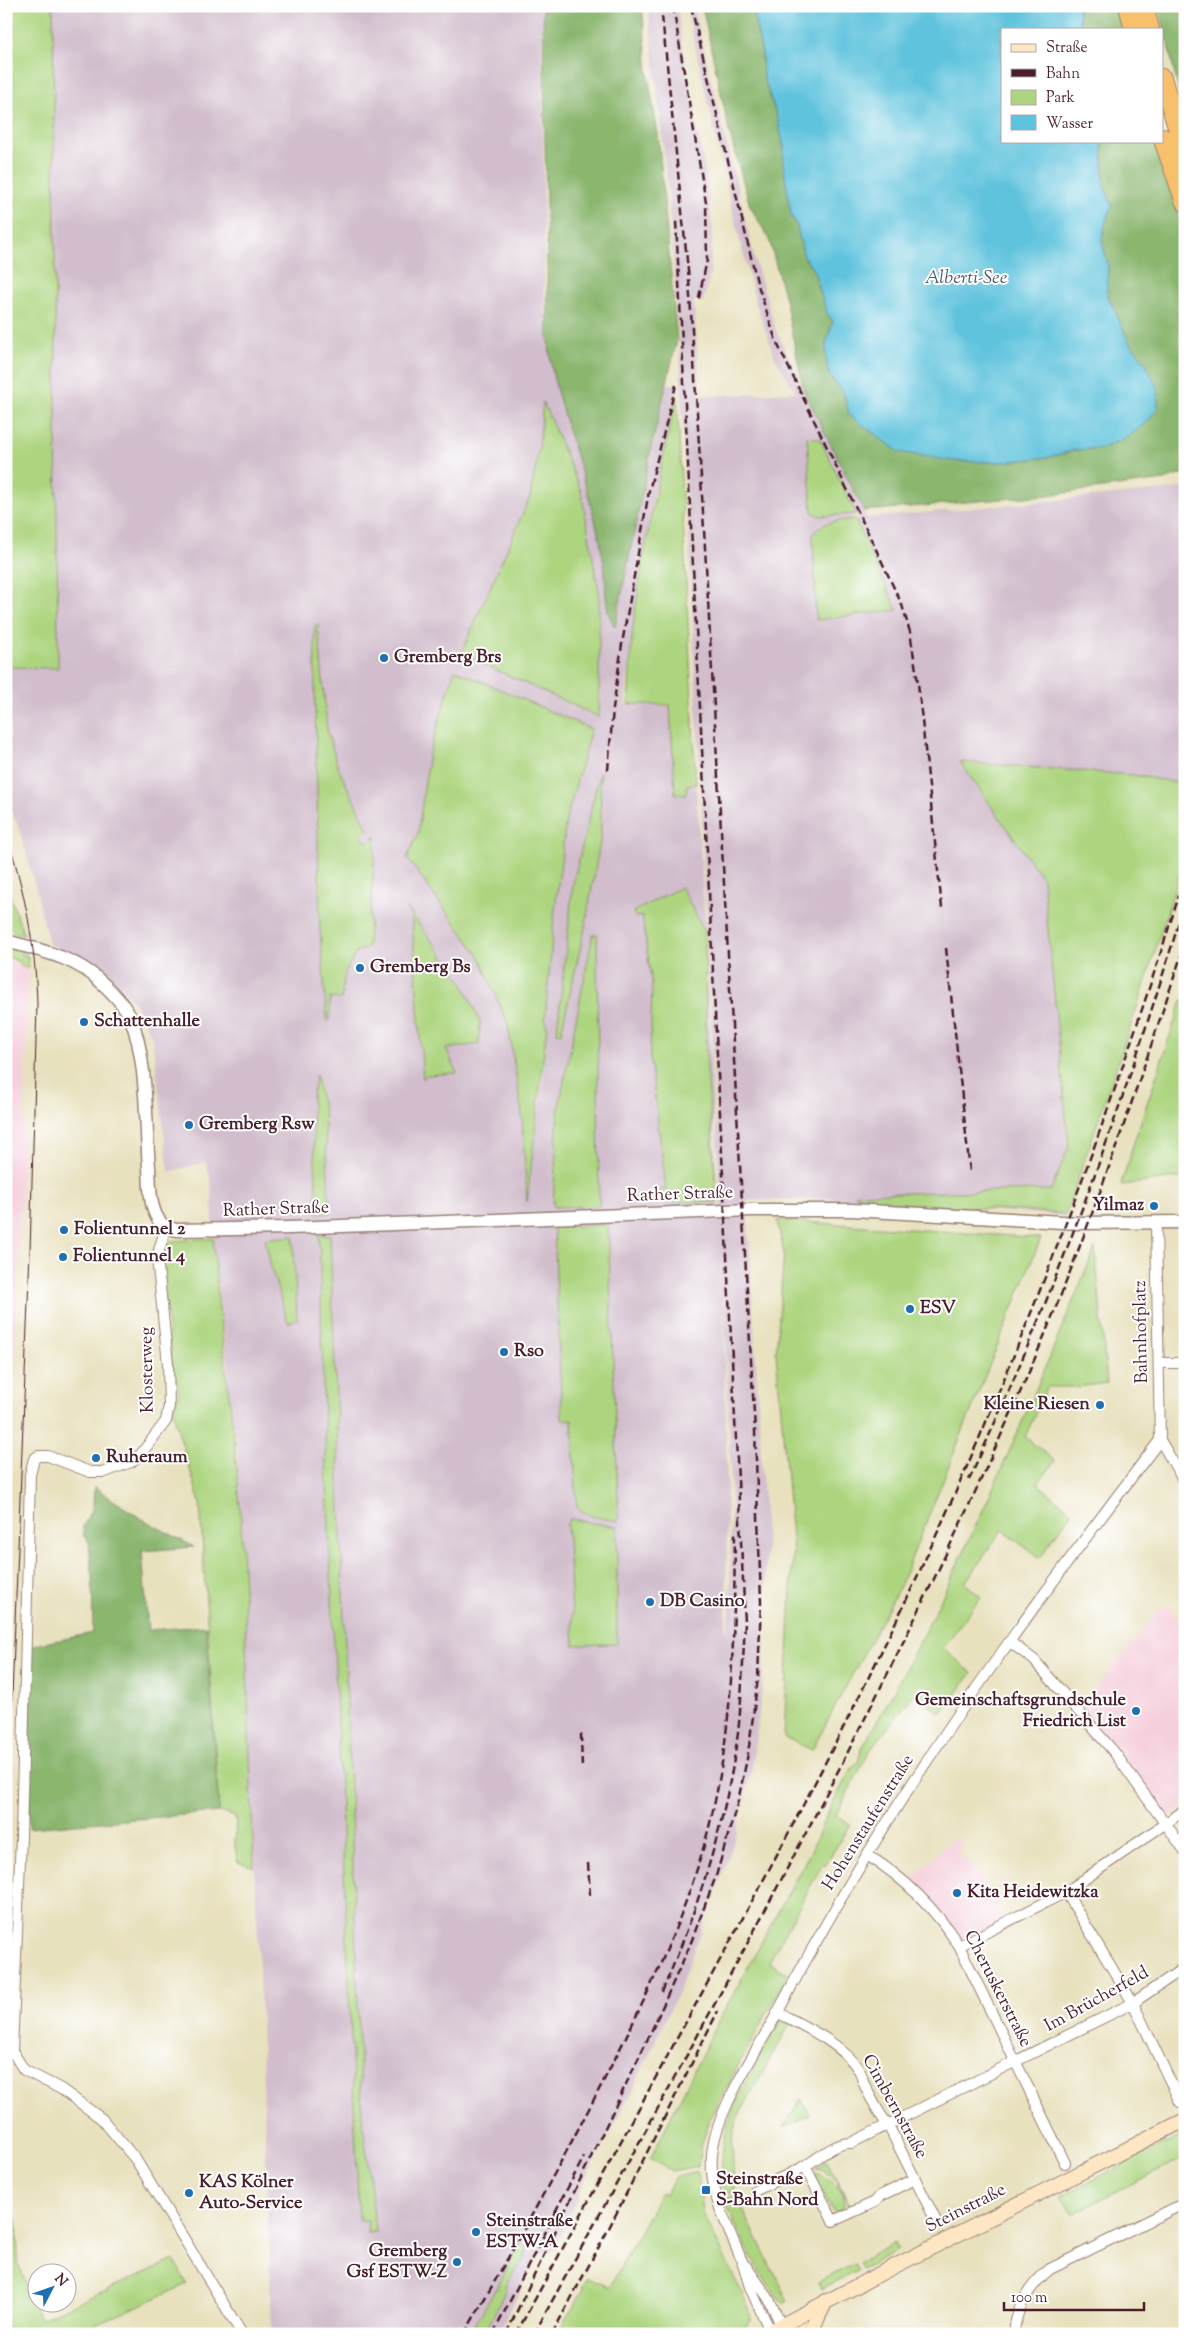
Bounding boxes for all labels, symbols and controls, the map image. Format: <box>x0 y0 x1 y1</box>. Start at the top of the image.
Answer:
legend <box>1001 28 1164 142</box>
text: Straße <box>1046 38 1088 59</box>
text: Bahn <box>1046 64 1080 85</box>
text: Park <box>1046 88 1075 109</box>
text: Wasser <box>1046 114 1093 135</box>
water label: Alberti-See <box>925 265 1008 292</box>
place label: Gremberg Brs <box>394 645 501 671</box>
marker: Gremberg Brs <box>378 652 390 664</box>
place label: Gremberg Bs <box>370 955 471 981</box>
marker: Gremberg Bs <box>354 962 366 974</box>
place label: Schattenhalle <box>94 1009 201 1035</box>
marker: Schattenhalle <box>78 1016 90 1028</box>
place label: Gremberg Rsw <box>199 1112 315 1138</box>
marker: Gremberg Rsw <box>183 1119 195 1131</box>
street label: Rather Straße <box>626 1180 734 1210</box>
place label: Yilmaz <box>1092 1193 1144 1219</box>
street label: Rather Straße <box>222 1195 330 1225</box>
marker: Yilmaz <box>1148 1200 1160 1212</box>
place label: Folientunnel 2 <box>74 1217 186 1243</box>
marker: Folientunnel 2 <box>58 1224 70 1236</box>
place label: Folientunnel 4 <box>73 1244 185 1270</box>
marker: Folientunnel 4 <box>57 1251 69 1263</box>
street label: Bahnhofplatz <box>1128 1280 1156 1384</box>
place label: ESV <box>920 1296 956 1322</box>
marker: ESV <box>904 1303 916 1315</box>
street label: Klosterweg <box>134 1326 162 1413</box>
place label: Rso <box>514 1339 544 1365</box>
marker: Rso <box>498 1346 510 1358</box>
place label: Kleine Riesen <box>984 1392 1090 1418</box>
marker: Kleine Riesen <box>1094 1399 1106 1411</box>
place label: Ruheraum <box>106 1445 188 1471</box>
marker: Ruheraum <box>90 1452 102 1464</box>
place label: DB Casino <box>660 1589 745 1615</box>
marker: DB Casino <box>644 1596 656 1608</box>
place label: Gemeinschaftsgrundschule Friedrich List <box>915 1688 1127 1735</box>
marker: Gemeinschaftsgrundschule Friedrich List <box>1130 1705 1142 1717</box>
street label: Hohenstaufenstraße <box>817 1750 921 1896</box>
place label: Kita Heidewitzka <box>967 1880 1099 1906</box>
marker: Kita Heidewitzka <box>951 1887 963 1899</box>
street label: Cheruskerstraße <box>956 1926 1038 2052</box>
street label: Im Brücherfeld <box>1040 1961 1154 2039</box>
street label: Cimbernstraße <box>855 2050 933 2164</box>
place label: Steinstraße S-Bahn Nord <box>716 2167 819 2214</box>
place label: KAS Kölner Auto-Service <box>199 2170 303 2217</box>
street label: Steinstraße <box>921 2178 1011 2240</box>
marker: Steinstraße S-Bahn Nord <box>700 2184 712 2196</box>
marker: KAS Kölner Auto-Service <box>183 2187 195 2199</box>
place label: Steinstraße ESTW-A <box>486 2209 574 2256</box>
marker: Steinstraße ESTW-A <box>470 2226 482 2238</box>
place label: Gremberg Gsf ESTW-Z <box>346 2239 448 2286</box>
marker: Gremberg Gsf ESTW-Z <box>451 2256 463 2268</box>
north arrow <box>28 2262 78 2312</box>
text: N <box>49 2270 72 2292</box>
scale bar <box>1004 2280 1144 2312</box>
text: 100 m <box>1011 2288 1048 2309</box>

